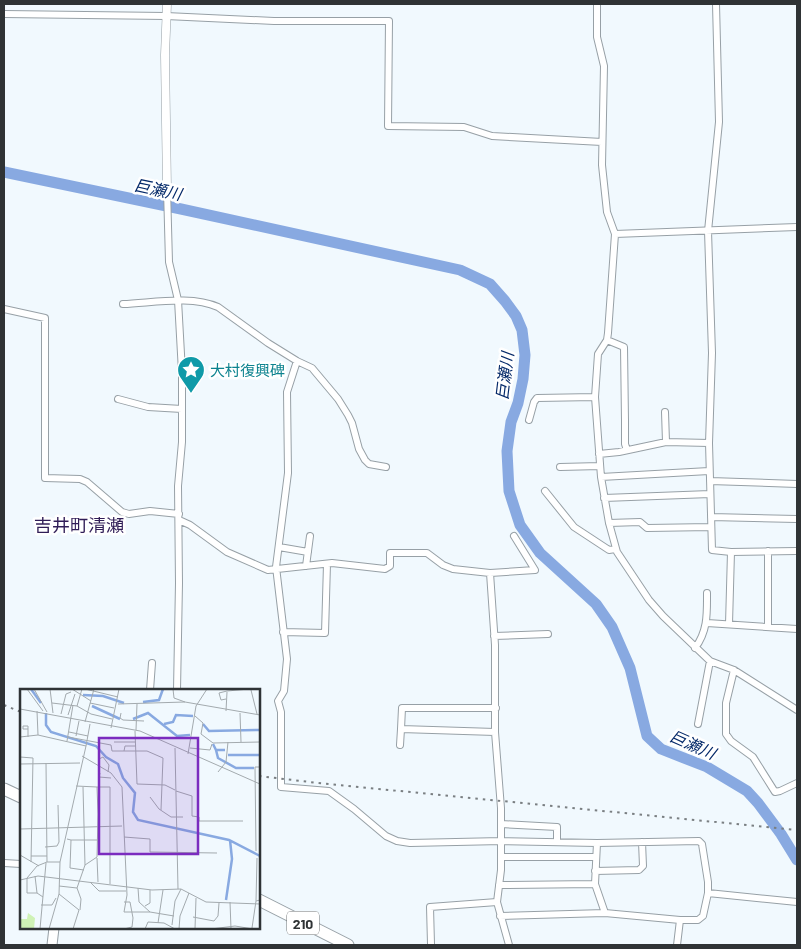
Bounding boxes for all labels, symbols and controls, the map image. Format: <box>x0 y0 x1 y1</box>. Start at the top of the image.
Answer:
water label: 巨瀬川 <box>133 175 185 204</box>
water label: 巨瀬川 <box>492 349 517 401</box>
place icon: 大村復興碑 <box>176 355 206 394</box>
place label: 大村復興碑 <box>210 361 285 379</box>
district label: 吉井町清瀬 <box>34 514 124 536</box>
inset map <box>20 689 260 929</box>
water label: 巨瀬川 <box>667 726 721 763</box>
road number: 210 <box>287 911 319 934</box>

